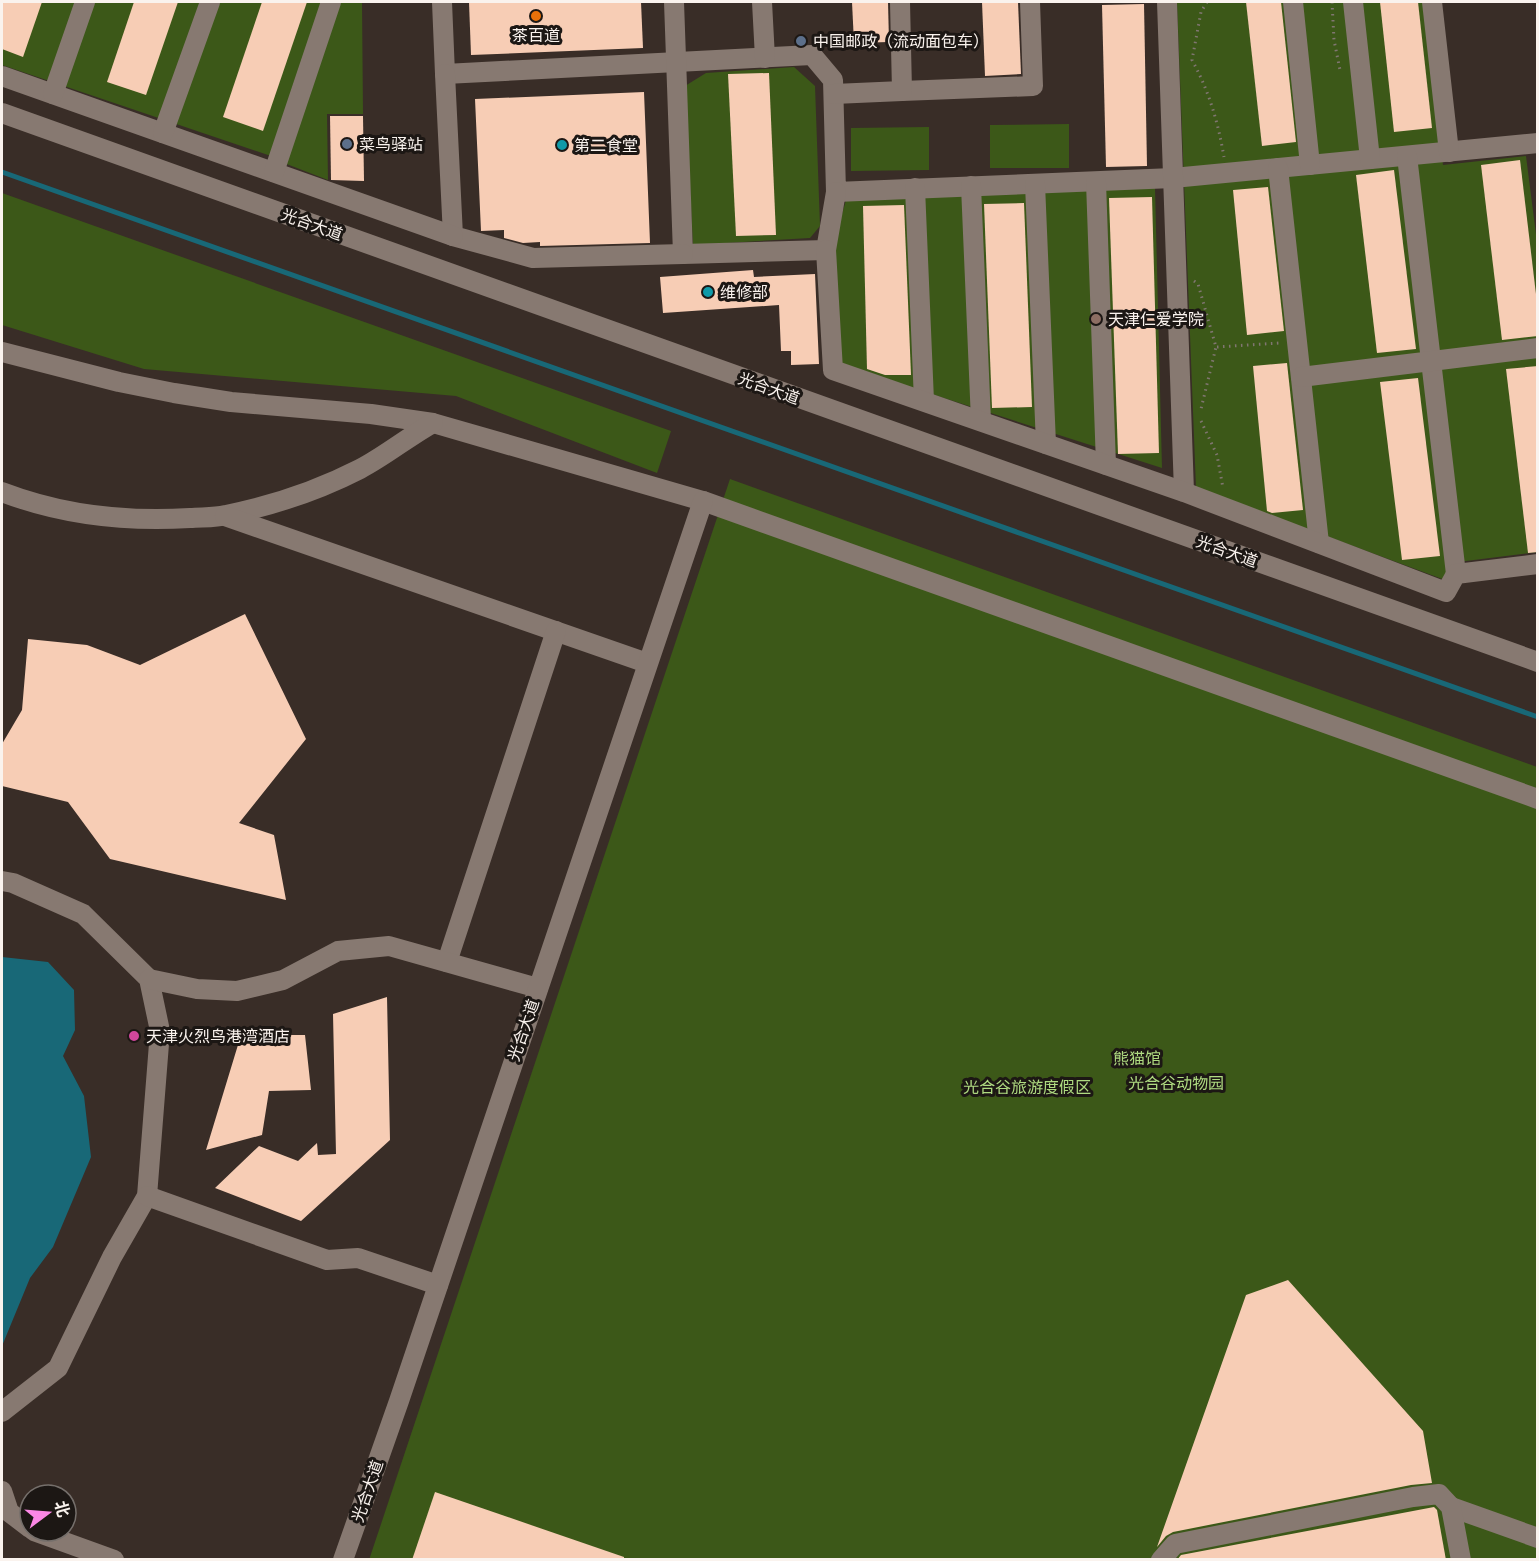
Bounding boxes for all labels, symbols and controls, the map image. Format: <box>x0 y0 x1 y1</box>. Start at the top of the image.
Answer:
marker: 茶百道 <box>529 9 543 23</box>
place label: 茶百道 <box>512 24 560 46</box>
place label: 中国邮政（流动面包车） <box>813 30 989 52</box>
marker: 中国邮政（流动面包车） <box>794 34 808 48</box>
place label: 菜鸟驿站 <box>359 133 423 155</box>
place label: 第二食堂 <box>574 134 638 156</box>
marker: 菜鸟驿站 <box>340 137 354 151</box>
marker: 第二食堂 <box>555 138 569 152</box>
street label: 光合大道 <box>278 203 346 245</box>
place label: 维修部 <box>720 281 768 303</box>
marker: 维修部 <box>701 285 715 299</box>
place label: 天津仁爱学院 <box>1108 308 1204 330</box>
marker: 天津仁爱学院 <box>1089 312 1103 326</box>
street label: 光合大道 <box>735 367 803 409</box>
street label: 光合大道 <box>1193 530 1261 572</box>
street label: 光合大道 <box>502 996 544 1064</box>
place label: 天津火烈鸟港湾酒店 <box>146 1025 290 1047</box>
marker: 天津火烈鸟港湾酒店 <box>127 1029 141 1043</box>
park label: 熊猫馆 <box>1113 1047 1161 1069</box>
park label: 光合谷动物园 <box>1128 1072 1224 1094</box>
park label: 光合谷旅游度假区 <box>963 1076 1091 1098</box>
street label: 光合大道 <box>346 1457 388 1525</box>
north arrow <box>18 1483 78 1543</box>
text: 北 <box>50 1498 75 1520</box>

